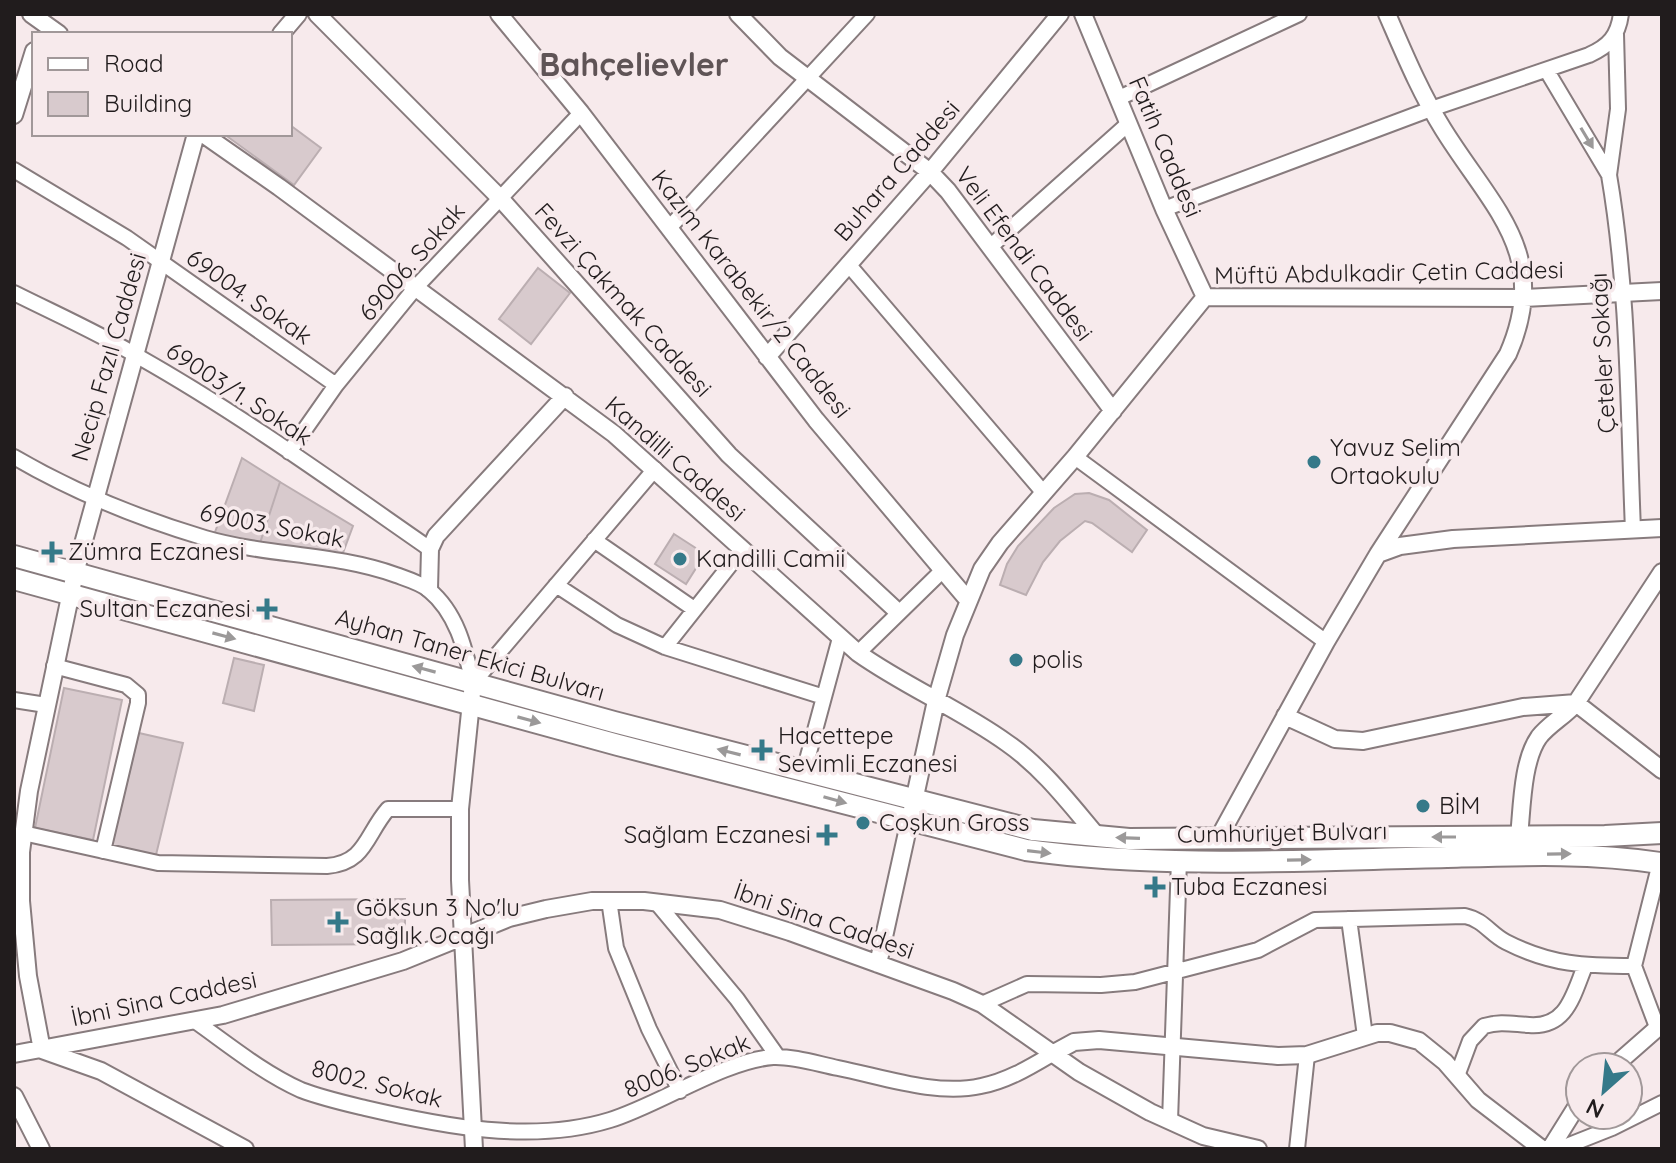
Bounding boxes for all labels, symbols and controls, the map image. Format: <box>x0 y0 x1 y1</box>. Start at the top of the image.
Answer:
legend <box>32 32 292 136</box>
district label: Bahçelievler <box>539 44 729 84</box>
text: Road <box>104 48 164 78</box>
street label: Fatih Caddesi <box>1123 72 1209 222</box>
text: Building <box>104 88 192 118</box>
street label: Buhara Caddesi <box>827 94 966 247</box>
one-way arrow <box>1580 127 1594 149</box>
street label: Veli Efendi Caddesi <box>949 160 1100 346</box>
street label: Kazım Karabekir/2 Caddesi <box>645 163 858 424</box>
street label: 69006. Sokak <box>352 196 471 327</box>
street label: Fevzi Çakmak Caddesi <box>529 196 719 403</box>
street label: 69004. Sokak <box>181 242 318 350</box>
street label: Necip Fazıl Caddesi <box>64 249 152 464</box>
street label: Müftü Abdulkadir Çetin Caddesi <box>1214 254 1564 290</box>
street label: Çeteler Sokağı <box>1583 272 1621 434</box>
street label: 69003/1. Sokak <box>161 335 318 451</box>
street label: Kandilli Caddesi <box>599 389 752 527</box>
place label: Yavuz Selim Ortaokulu <box>1330 432 1461 490</box>
marker: Yavuz Selim Ortaokulu <box>1305 453 1323 471</box>
street label: 69003. Sokak <box>197 496 347 554</box>
place label: Zümra Eczanesi <box>68 536 245 566</box>
marker: Zümra Eczanesi <box>43 543 61 561</box>
place label: Kandilli Camii <box>696 543 845 573</box>
marker: Kandilli Camii <box>671 550 689 568</box>
place label: Sultan Eczanesi <box>79 593 251 623</box>
marker: Sultan Eczanesi <box>258 600 276 618</box>
street label: Ayhan Taner Ekici Bulvarı <box>332 601 608 707</box>
one-way arrow <box>213 630 237 643</box>
place label: polis <box>1032 644 1083 674</box>
marker: polis <box>1007 651 1025 669</box>
one-way arrow <box>412 663 437 675</box>
one-way arrow <box>516 715 541 727</box>
place label: Hacettepe Sevimli Eczanesi <box>778 720 958 778</box>
marker: Hacettepe Sevimli Eczanesi <box>753 741 771 759</box>
one-way arrow <box>717 745 742 757</box>
place label: BİM <box>1439 790 1480 820</box>
one-way arrow <box>822 795 847 807</box>
marker: BİM <box>1414 797 1432 815</box>
place label: Coşkun Gross <box>879 807 1030 837</box>
marker: Coşkun Gross <box>854 814 872 832</box>
street label: Cumhuriyet Bulvarı <box>1177 815 1387 849</box>
place label: Sağlam Eczanesi <box>624 819 811 849</box>
marker: Sağlam Eczanesi <box>818 826 836 844</box>
one-way arrow <box>1431 831 1456 843</box>
one-way arrow <box>1115 832 1140 845</box>
one-way arrow <box>1027 846 1052 859</box>
one-way arrow <box>1547 848 1572 861</box>
one-way arrow <box>1287 853 1312 866</box>
place label: Tuba Eczanesi <box>1171 871 1328 901</box>
street label: İbni Sina Caddesi <box>730 875 919 965</box>
marker: Tuba Eczanesi <box>1146 878 1164 896</box>
place label: Göksun 3 No'lu Sağlık Ocağı <box>356 892 520 950</box>
marker: Göksun 3 No'lu Sağlık Ocağı <box>327 911 349 933</box>
street label: İbni Sina Caddesi <box>68 964 259 1032</box>
street label: 8006. Sokak <box>619 1026 754 1104</box>
north arrow <box>1564 1051 1644 1131</box>
street label: 8002. Sokak <box>309 1052 446 1114</box>
text: N <box>1581 1093 1608 1125</box>

